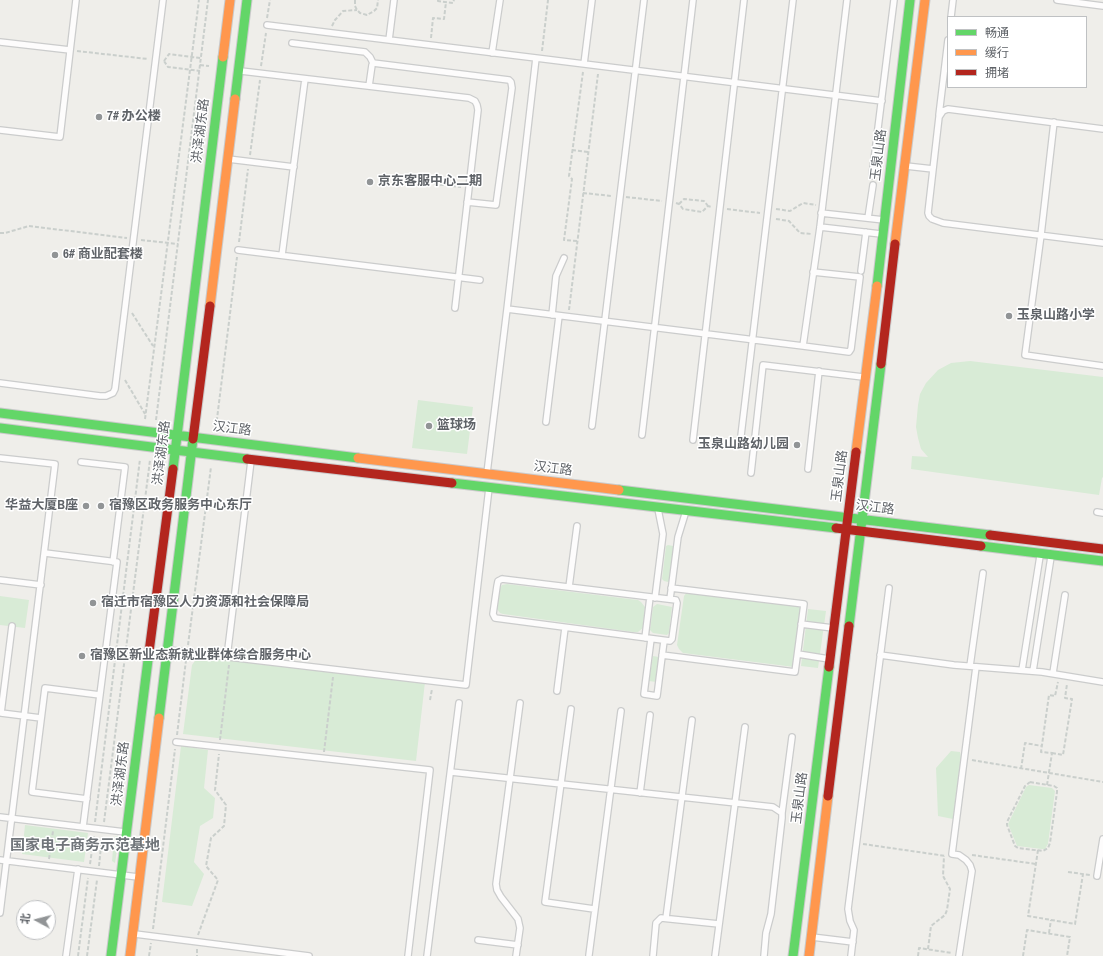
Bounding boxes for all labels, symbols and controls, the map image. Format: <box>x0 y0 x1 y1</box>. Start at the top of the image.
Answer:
legend <box>947 16 1087 88</box>
text: 畅通 <box>985 25 1009 41</box>
text: 缓行 <box>985 45 1009 61</box>
text: 拥堵 <box>985 65 1009 81</box>
street label: 洪泽湖东路 <box>189 98 213 164</box>
place label: 7# 办公楼 <box>107 109 161 125</box>
marker: 7# 办公楼 <box>94 112 104 122</box>
street label: 玉泉山路 <box>868 128 890 182</box>
place label: 京东客服中心二期 <box>378 174 482 190</box>
marker: 京东客服中心二期 <box>365 177 375 187</box>
place label: 6# 商业配套楼 <box>63 247 143 263</box>
marker: 6# 商业配套楼 <box>50 250 60 260</box>
place label: 玉泉山路小学 <box>1017 308 1095 324</box>
marker: 玉泉山路小学 <box>1004 311 1014 321</box>
place label: 篮球场 <box>437 418 476 434</box>
street label: 汉江路 <box>212 419 252 439</box>
street label: 洪泽湖东路 <box>150 420 174 486</box>
marker: 篮球场 <box>424 421 434 431</box>
place label: 玉泉山路幼儿园 <box>698 437 789 453</box>
marker: 玉泉山路幼儿园 <box>792 440 802 450</box>
street label: 玉泉山路 <box>829 449 851 503</box>
street label: 汉江路 <box>533 459 573 479</box>
place label: 华益大厦B座 <box>5 498 78 514</box>
place label: 宿豫区政务服务中心东厅 <box>109 498 252 514</box>
street label: 汉江路 <box>855 498 895 518</box>
marker: 华益大厦B座 <box>81 501 91 511</box>
marker: 宿豫区政务服务中心东厅 <box>96 501 106 511</box>
place label: 宿迁市宿豫区人力资源和社会保障局 <box>101 595 309 611</box>
marker: 宿迁市宿豫区人力资源和社会保障局 <box>88 598 98 608</box>
place label: 宿豫区新业态新就业群体综合服务中心 <box>90 648 311 664</box>
marker: 宿豫区新业态新就业群体综合服务中心 <box>77 651 87 661</box>
street label: 洪泽湖东路 <box>109 741 133 807</box>
street label: 玉泉山路 <box>789 771 811 825</box>
district label: 国家电子商务示范基地 <box>10 837 160 855</box>
north arrow <box>16 900 56 940</box>
text: 北 <box>17 912 33 925</box>

